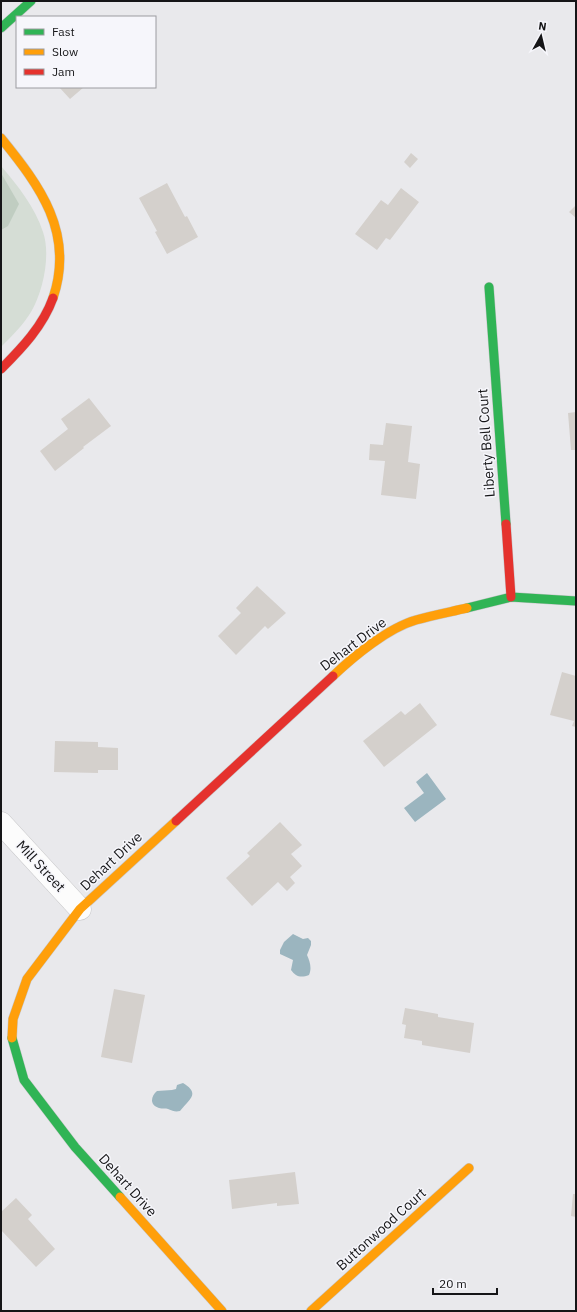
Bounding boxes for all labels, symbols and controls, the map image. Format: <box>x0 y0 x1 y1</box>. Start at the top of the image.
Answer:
legend <box>16 16 156 88</box>
north arrow <box>521 16 561 56</box>
text: N <box>537 19 547 34</box>
text: Fast <box>52 24 75 39</box>
text: Slow <box>52 44 78 59</box>
text: Jam <box>52 64 75 79</box>
street label: Liberty Bell Court <box>473 388 499 498</box>
street label: Dehart Drive <box>316 613 390 675</box>
street label: Dehart Drive <box>76 827 146 894</box>
street label: Mill Street <box>13 836 70 896</box>
street label: Dehart Drive <box>95 1150 161 1220</box>
street label: Buttonwood Court <box>332 1184 430 1274</box>
scale bar <box>433 1270 497 1296</box>
text: 20 m <box>439 1276 467 1291</box>

